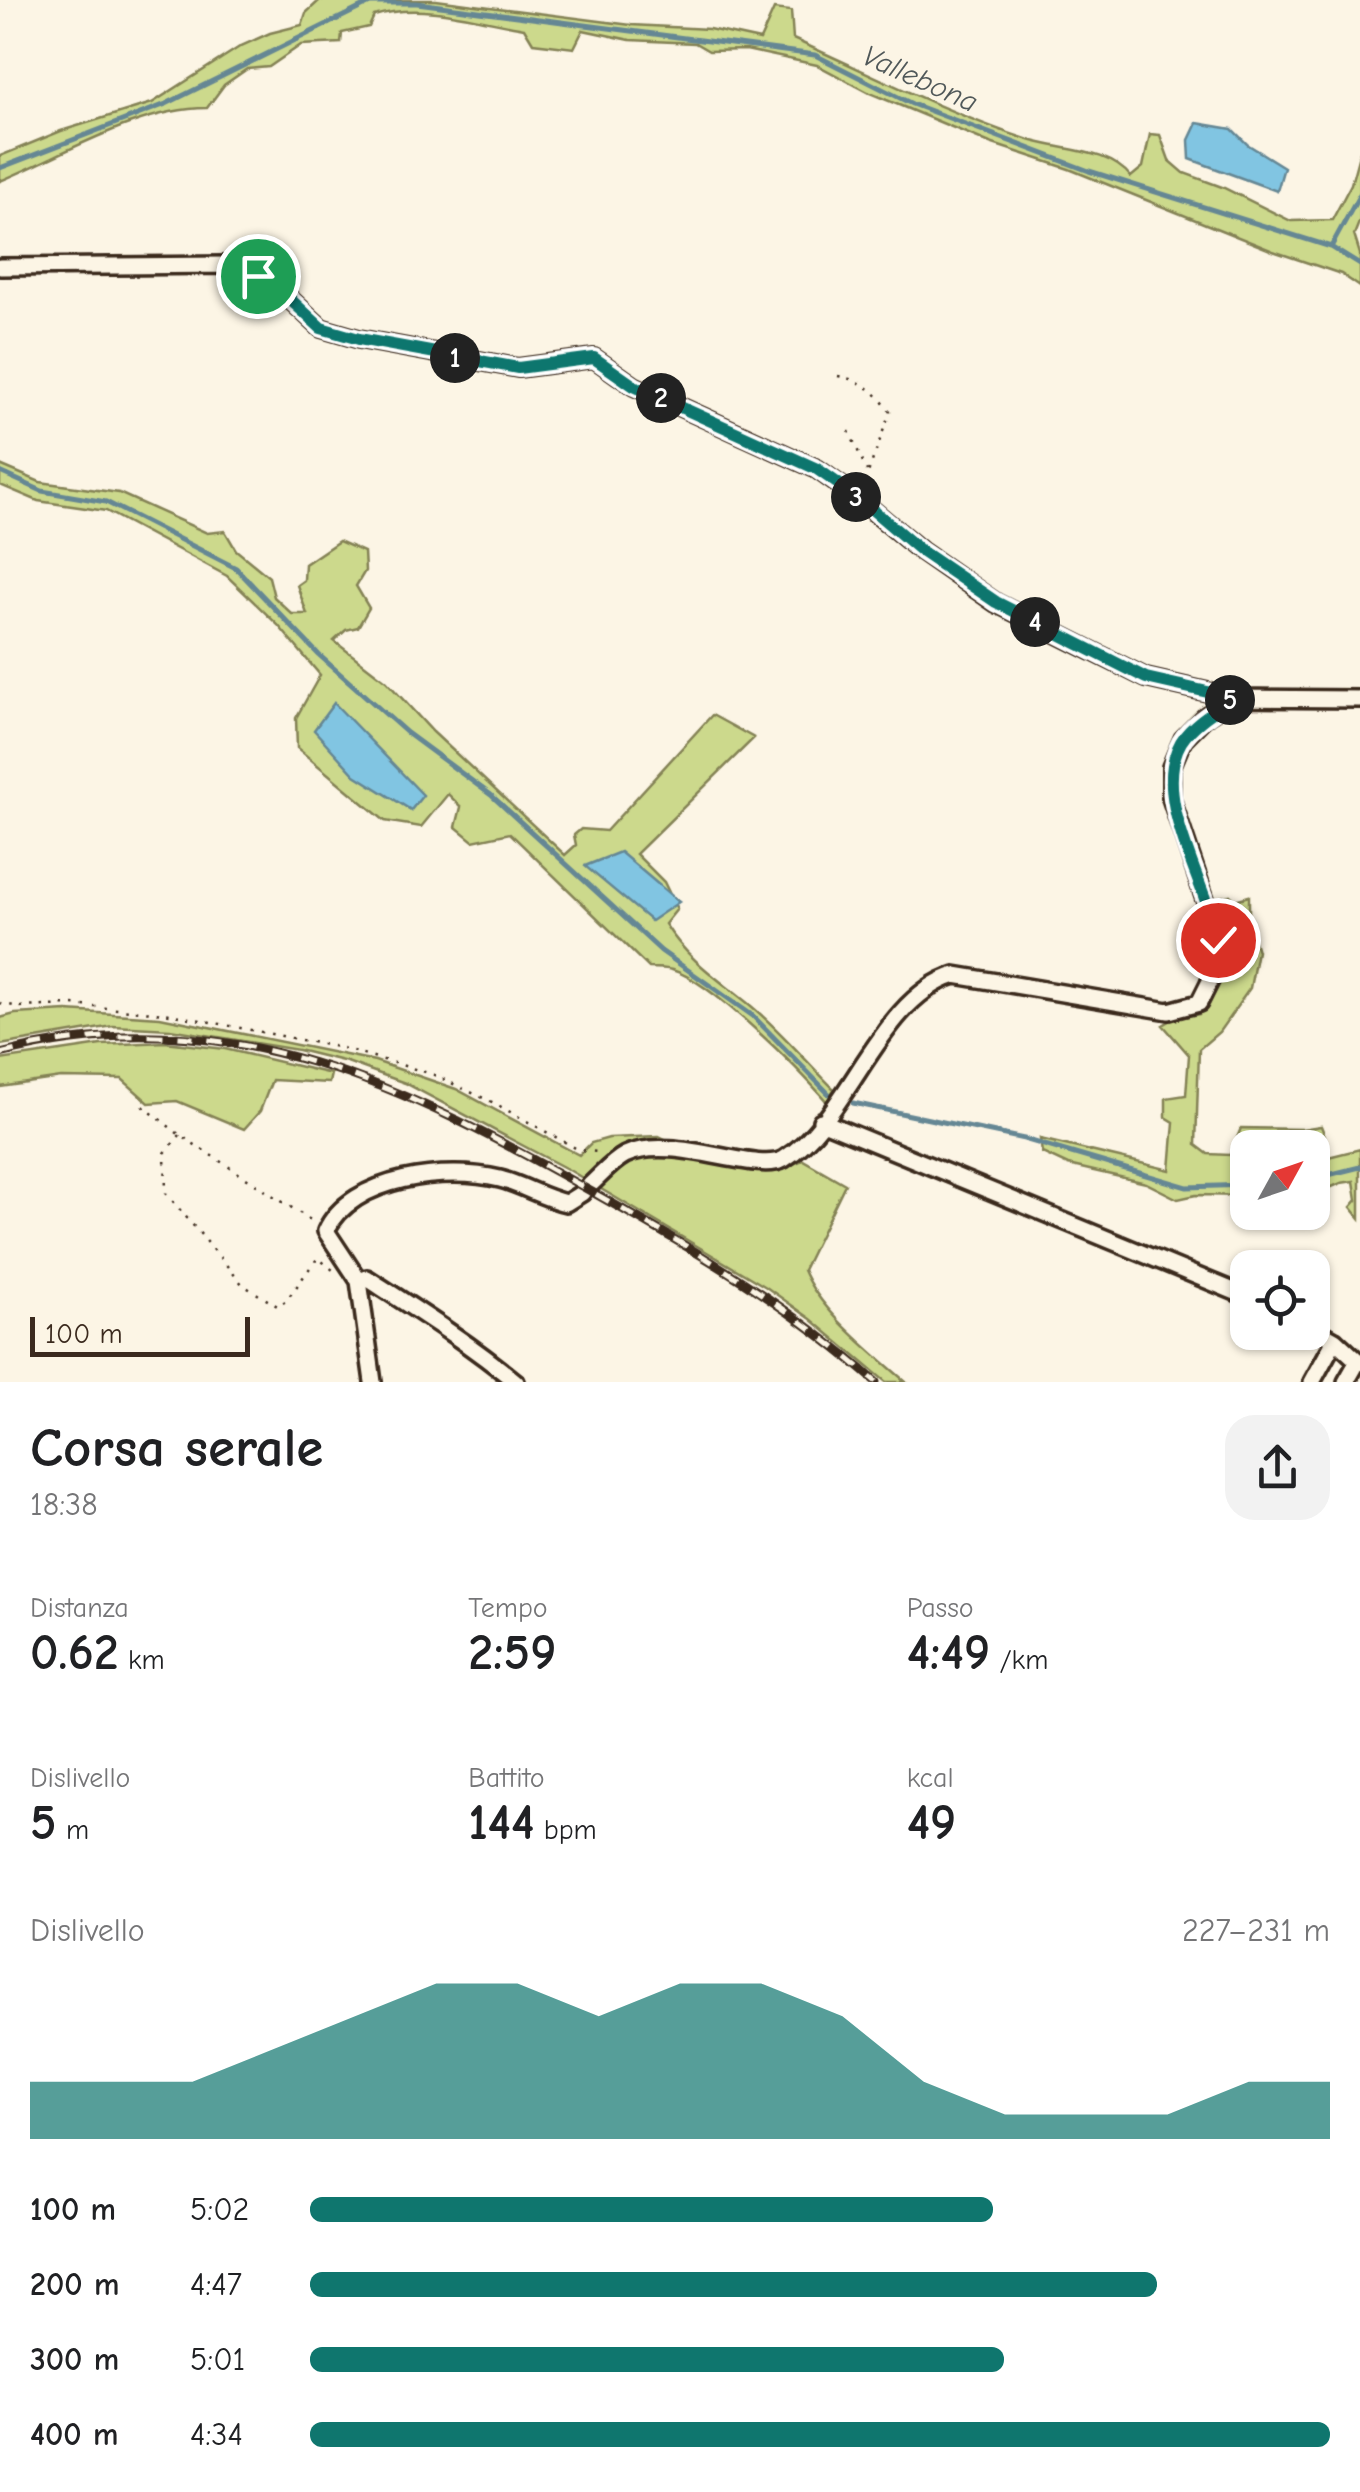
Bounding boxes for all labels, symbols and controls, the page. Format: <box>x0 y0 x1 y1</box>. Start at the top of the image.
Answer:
water label: Vallebona <box>857 38 983 120</box>
pin <box>216 234 301 319</box>
icon: arrive <box>231 249 286 304</box>
pin: 1 <box>430 333 480 383</box>
text: 1 <box>449 342 461 374</box>
pin: 2 <box>636 373 686 423</box>
text: 2 <box>654 382 668 414</box>
pin: 3 <box>831 472 881 522</box>
text: 3 <box>849 481 863 513</box>
pin: 4 <box>1010 597 1060 647</box>
text: 4 <box>1028 606 1042 638</box>
pin: 5 <box>1205 675 1255 725</box>
text: 5 <box>1223 684 1237 716</box>
pin <box>1176 898 1261 983</box>
icon: check <box>1191 913 1246 968</box>
north arrow <box>1230 1130 1330 1230</box>
map controls <box>1230 1130 1330 1350</box>
button: locate <box>1230 1250 1330 1350</box>
scale bar <box>30 1312 250 1356</box>
text: 100 m <box>45 1318 123 1350</box>
button: share <box>1225 1415 1330 1520</box>
text: Corsa serale <box>30 1416 323 1480</box>
text: 18:38 <box>30 1486 98 1523</box>
text: Distanza <box>30 1592 129 1624</box>
text: Tempo <box>468 1592 548 1624</box>
text: Passo <box>907 1592 974 1624</box>
text: 0.62 <box>30 1624 119 1682</box>
text: 2:59 <box>468 1624 556 1682</box>
text: 4:49 <box>907 1624 990 1682</box>
text: km <box>119 1644 165 1676</box>
text: /km <box>990 1644 1048 1676</box>
text: Dislivello <box>30 1762 130 1794</box>
text: Battito <box>468 1762 545 1794</box>
text: kcal <box>907 1762 954 1794</box>
text: 5 <box>30 1794 57 1852</box>
text: 144 <box>468 1794 534 1852</box>
text: 49 <box>907 1794 956 1852</box>
text: m <box>57 1814 89 1846</box>
text: bpm <box>534 1814 597 1846</box>
text: Dislivello <box>30 1912 145 1949</box>
text: 227–231 m <box>1182 1912 1330 1949</box>
text: 100 m <box>30 2191 116 2228</box>
text: 5:02 <box>190 2191 249 2228</box>
text: 200 m <box>30 2266 119 2303</box>
text: 4:47 <box>190 2266 242 2303</box>
text: 300 m <box>30 2341 119 2378</box>
text: 5:01 <box>190 2341 245 2378</box>
text: 400 m <box>30 2416 118 2453</box>
text: 4:34 <box>190 2416 243 2453</box>

